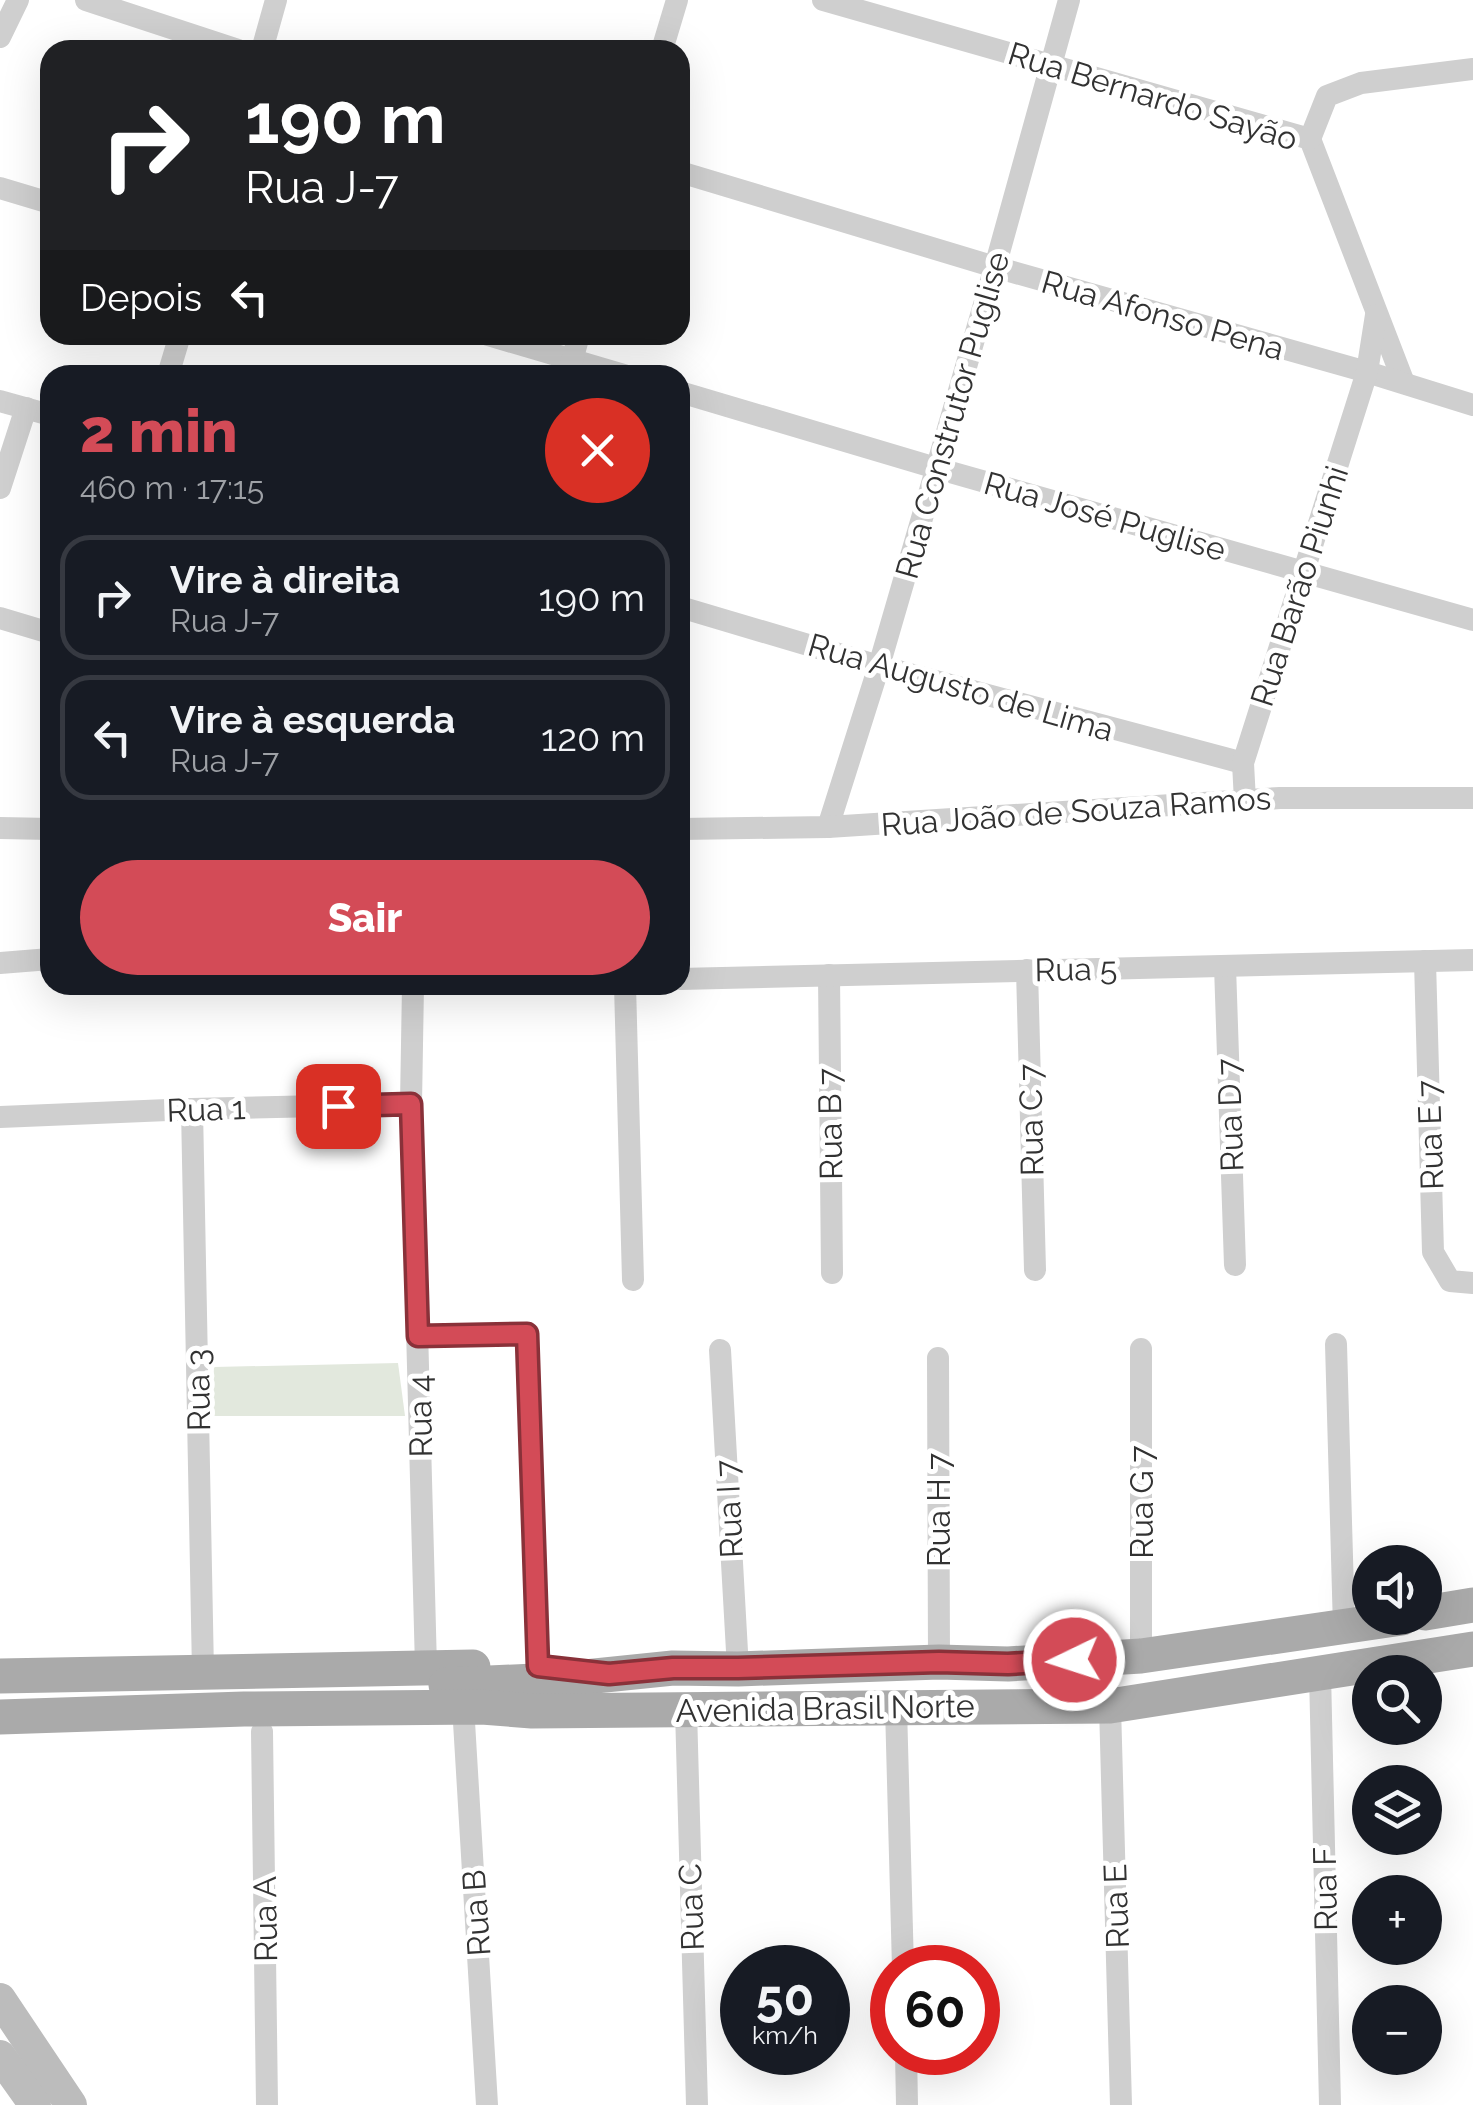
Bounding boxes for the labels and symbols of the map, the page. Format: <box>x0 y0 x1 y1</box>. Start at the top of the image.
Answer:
street label: Rua Bernardo Sayão <box>1004 34 1302 158</box>
street label: Rua Construtor Puglise <box>888 247 1016 583</box>
street label: Rua Afonso Pena <box>1038 263 1288 367</box>
street label: Rua Barão Piunhi <box>1243 461 1355 711</box>
street label: Rua José Puglise <box>980 464 1230 568</box>
street label: Rua Augusto de Lima <box>804 626 1118 748</box>
street label: Rua João de Souza Ramos <box>880 779 1272 843</box>
street label: Rua 5 <box>1034 950 1118 988</box>
street label: Rua D 7 <box>1210 1058 1250 1172</box>
street label: Rua C 7 <box>1012 1063 1050 1177</box>
pin <box>296 1064 381 1149</box>
street label: Rua B 7 <box>811 1068 849 1180</box>
street label: Rua E 7 <box>1410 1079 1450 1191</box>
street label: Rua 1 <box>166 1089 246 1129</box>
street label: Rua 3 <box>179 1349 217 1431</box>
street label: Rua 4 <box>401 1374 439 1458</box>
street label: Rua G 7 <box>1123 1445 1160 1559</box>
street label: Rua H 7 <box>920 1453 957 1567</box>
street label: Rua I 7 <box>708 1459 750 1559</box>
position arrow <box>1022 1608 1126 1712</box>
street label: Avenida Brasil Norte <box>675 1687 975 1729</box>
street label: Rua F <box>1306 1847 1344 1931</box>
street label: Rua C <box>671 1863 711 1951</box>
street label: Rua E <box>1096 1863 1136 1949</box>
street label: Rua B <box>455 1869 497 1957</box>
street label: Rua A <box>246 1875 284 1962</box>
speed limit sign: 60 <box>870 1945 1000 2075</box>

